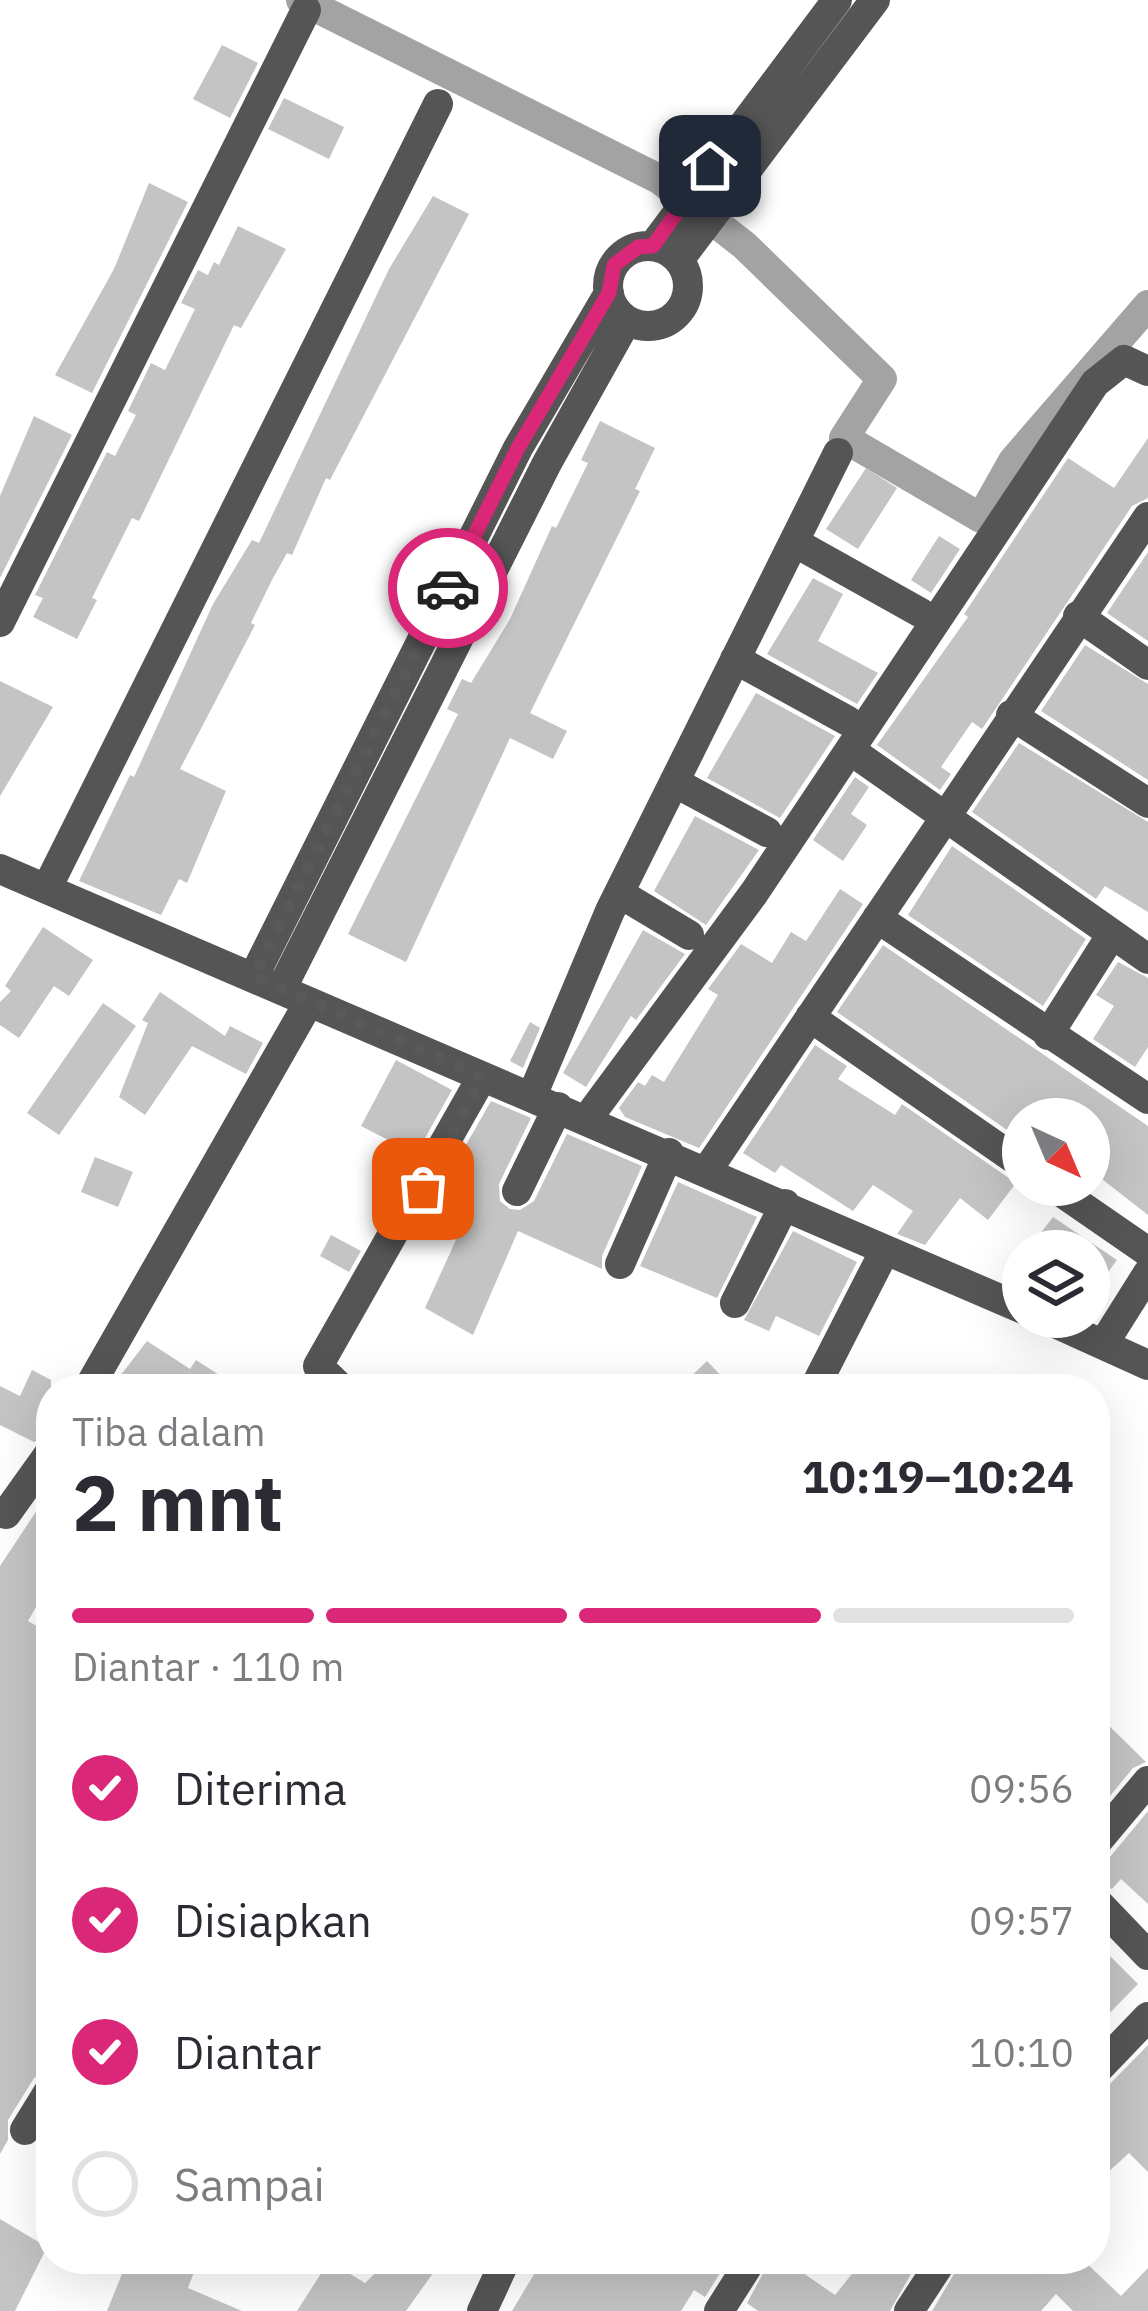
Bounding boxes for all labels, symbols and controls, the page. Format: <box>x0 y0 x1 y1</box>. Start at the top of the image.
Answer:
pin <box>659 115 761 217</box>
icon: home <box>677 133 743 199</box>
courier <box>388 528 508 648</box>
icon: car <box>415 555 481 621</box>
north arrow <box>1002 1098 1110 1206</box>
map controls <box>1002 1098 1110 1338</box>
pin <box>372 1138 474 1240</box>
icon: bag <box>390 1156 456 1222</box>
button: layers <box>1002 1230 1110 1338</box>
text: Tiba dalam <box>72 1406 266 1457</box>
text: 10:19–10:24 <box>802 1447 1074 1505</box>
text: 2 mnt <box>72 1451 283 1552</box>
text: Diantar · 110 m <box>72 1641 344 1692</box>
icon: check <box>72 1755 138 1821</box>
text: Diterima <box>174 1759 347 1817</box>
text: 09:56 <box>969 1763 1074 1814</box>
icon: check <box>72 1887 138 1953</box>
text: Disiapkan <box>174 1891 372 1949</box>
text: 09:57 <box>969 1895 1074 1946</box>
icon: check <box>72 2019 138 2085</box>
text: Diantar <box>174 2023 321 2081</box>
text: 10:10 <box>969 2027 1074 2078</box>
text: Sampai <box>174 2155 325 2213</box>

